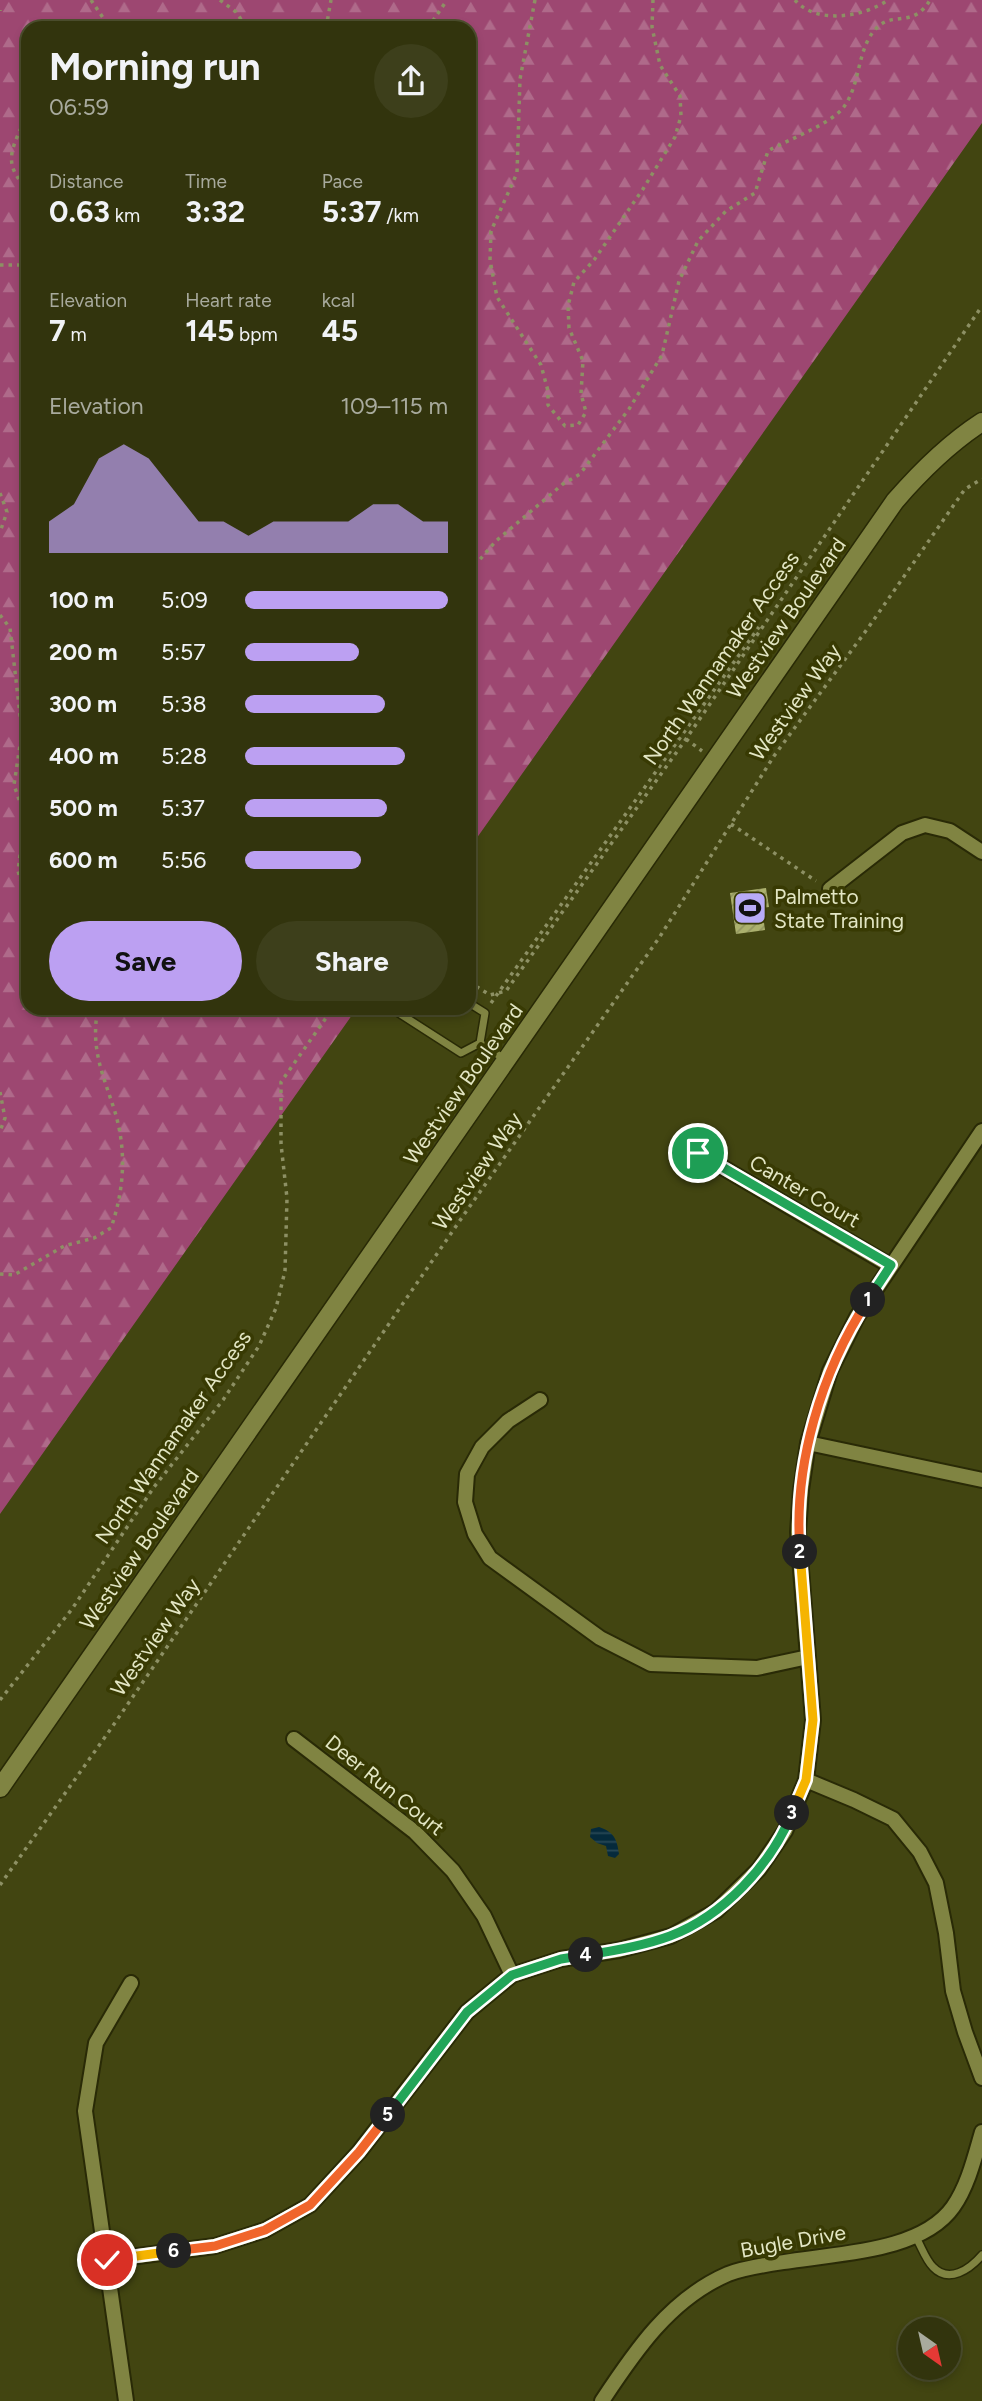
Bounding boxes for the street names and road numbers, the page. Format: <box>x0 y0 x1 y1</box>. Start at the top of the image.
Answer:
street label: Westview Boulevard <box>721 533 851 703</box>
street label: North Wannamaker Access <box>638 547 804 769</box>
street label: Westview Way <box>744 639 846 765</box>
street label: Westview Boulevard <box>398 999 528 1169</box>
street label: Westview Way <box>427 1107 527 1235</box>
street label: Canter Court <box>745 1149 865 1233</box>
street label: North Wannamaker Access <box>90 1326 256 1548</box>
street label: Westview Boulevard <box>74 1464 204 1634</box>
street label: Westview Way <box>105 1573 205 1701</box>
street label: Deer Run Court <box>321 1729 449 1841</box>
street label: Bugle Drive <box>738 2219 848 2263</box>

